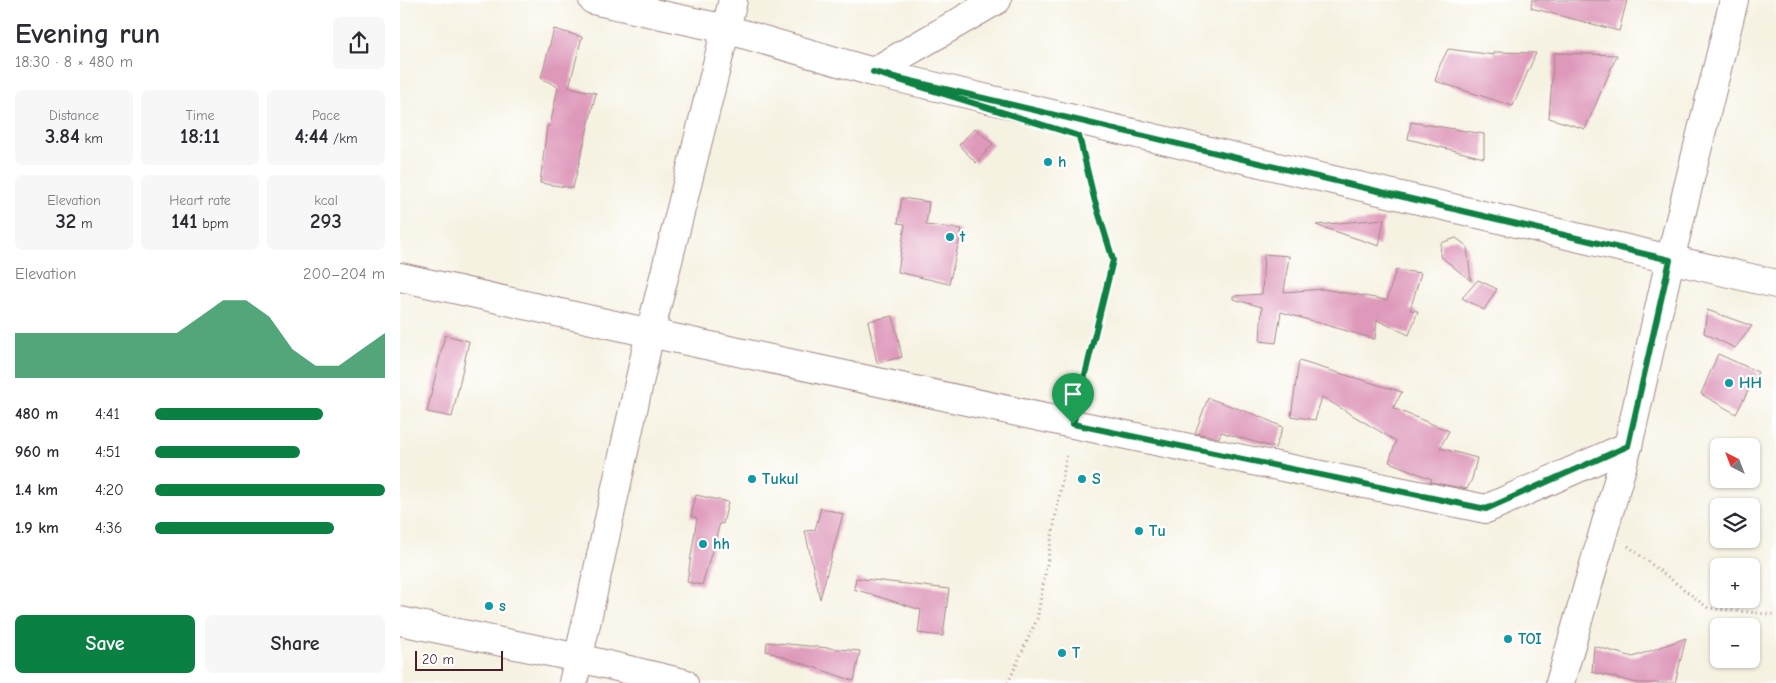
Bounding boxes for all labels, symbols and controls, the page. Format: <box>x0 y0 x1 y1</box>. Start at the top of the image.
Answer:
button: share <box>333 17 385 69</box>
text: Evening run <box>15 18 160 50</box>
text: 18:30 · 8 × 480 m <box>15 53 133 71</box>
text: Distance <box>49 107 99 124</box>
text: Time <box>185 107 215 124</box>
text: Pace <box>312 107 340 124</box>
text: 3.84 <box>45 124 80 148</box>
text: 18:11 <box>180 124 220 148</box>
text: 4:44 <box>294 124 328 148</box>
text: km <box>80 130 103 147</box>
text: /km <box>328 130 358 147</box>
place label: h <box>1058 153 1066 171</box>
marker: h <box>1042 156 1054 168</box>
text: Elevation <box>47 192 101 209</box>
text: Heart rate <box>169 192 231 209</box>
text: kcal <box>314 192 338 209</box>
text: 32 <box>55 209 76 233</box>
text: 141 <box>171 209 197 233</box>
text: 293 <box>310 209 342 233</box>
text: m <box>76 215 93 232</box>
text: bpm <box>197 215 229 232</box>
place label: t <box>959 228 966 246</box>
marker: t <box>944 231 956 243</box>
text: Elevation <box>15 265 76 283</box>
text: 200–204 m <box>303 265 385 283</box>
pin <box>1052 373 1094 424</box>
place label: HH <box>1739 374 1762 392</box>
marker: HH <box>1723 377 1735 389</box>
icon: arrive <box>1059 380 1087 408</box>
text: 480 m <box>15 405 58 423</box>
text: 4:41 <box>95 405 120 423</box>
north arrow <box>1710 438 1760 488</box>
map controls <box>1710 438 1760 668</box>
text: 960 m <box>15 443 59 461</box>
text: 4:51 <box>95 443 121 461</box>
place label: Tukul <box>762 470 799 488</box>
place label: S <box>1092 470 1101 488</box>
marker: Tukul <box>746 473 758 485</box>
marker: S <box>1076 473 1088 485</box>
text: 1.4 km <box>15 481 58 499</box>
text: 4:20 <box>95 481 124 499</box>
button: layers <box>1710 498 1760 548</box>
text: 1.9 km <box>15 519 59 537</box>
text: 4:36 <box>95 519 122 537</box>
place label: Tu <box>1149 522 1166 540</box>
marker: Tu <box>1133 525 1145 537</box>
place label: hh <box>713 535 730 553</box>
marker: hh <box>697 538 709 550</box>
button: + <box>1710 558 1760 608</box>
place label: s <box>499 597 506 615</box>
marker: s <box>483 600 495 612</box>
button: Save <box>15 615 195 673</box>
button: Share <box>205 615 385 673</box>
button: − <box>1710 618 1760 668</box>
place label: TOI <box>1518 630 1542 648</box>
marker: TOI <box>1502 633 1514 645</box>
place label: T <box>1072 644 1081 662</box>
marker: T <box>1056 647 1068 659</box>
scale bar <box>415 648 502 671</box>
text: 20 m <box>422 651 454 668</box>

